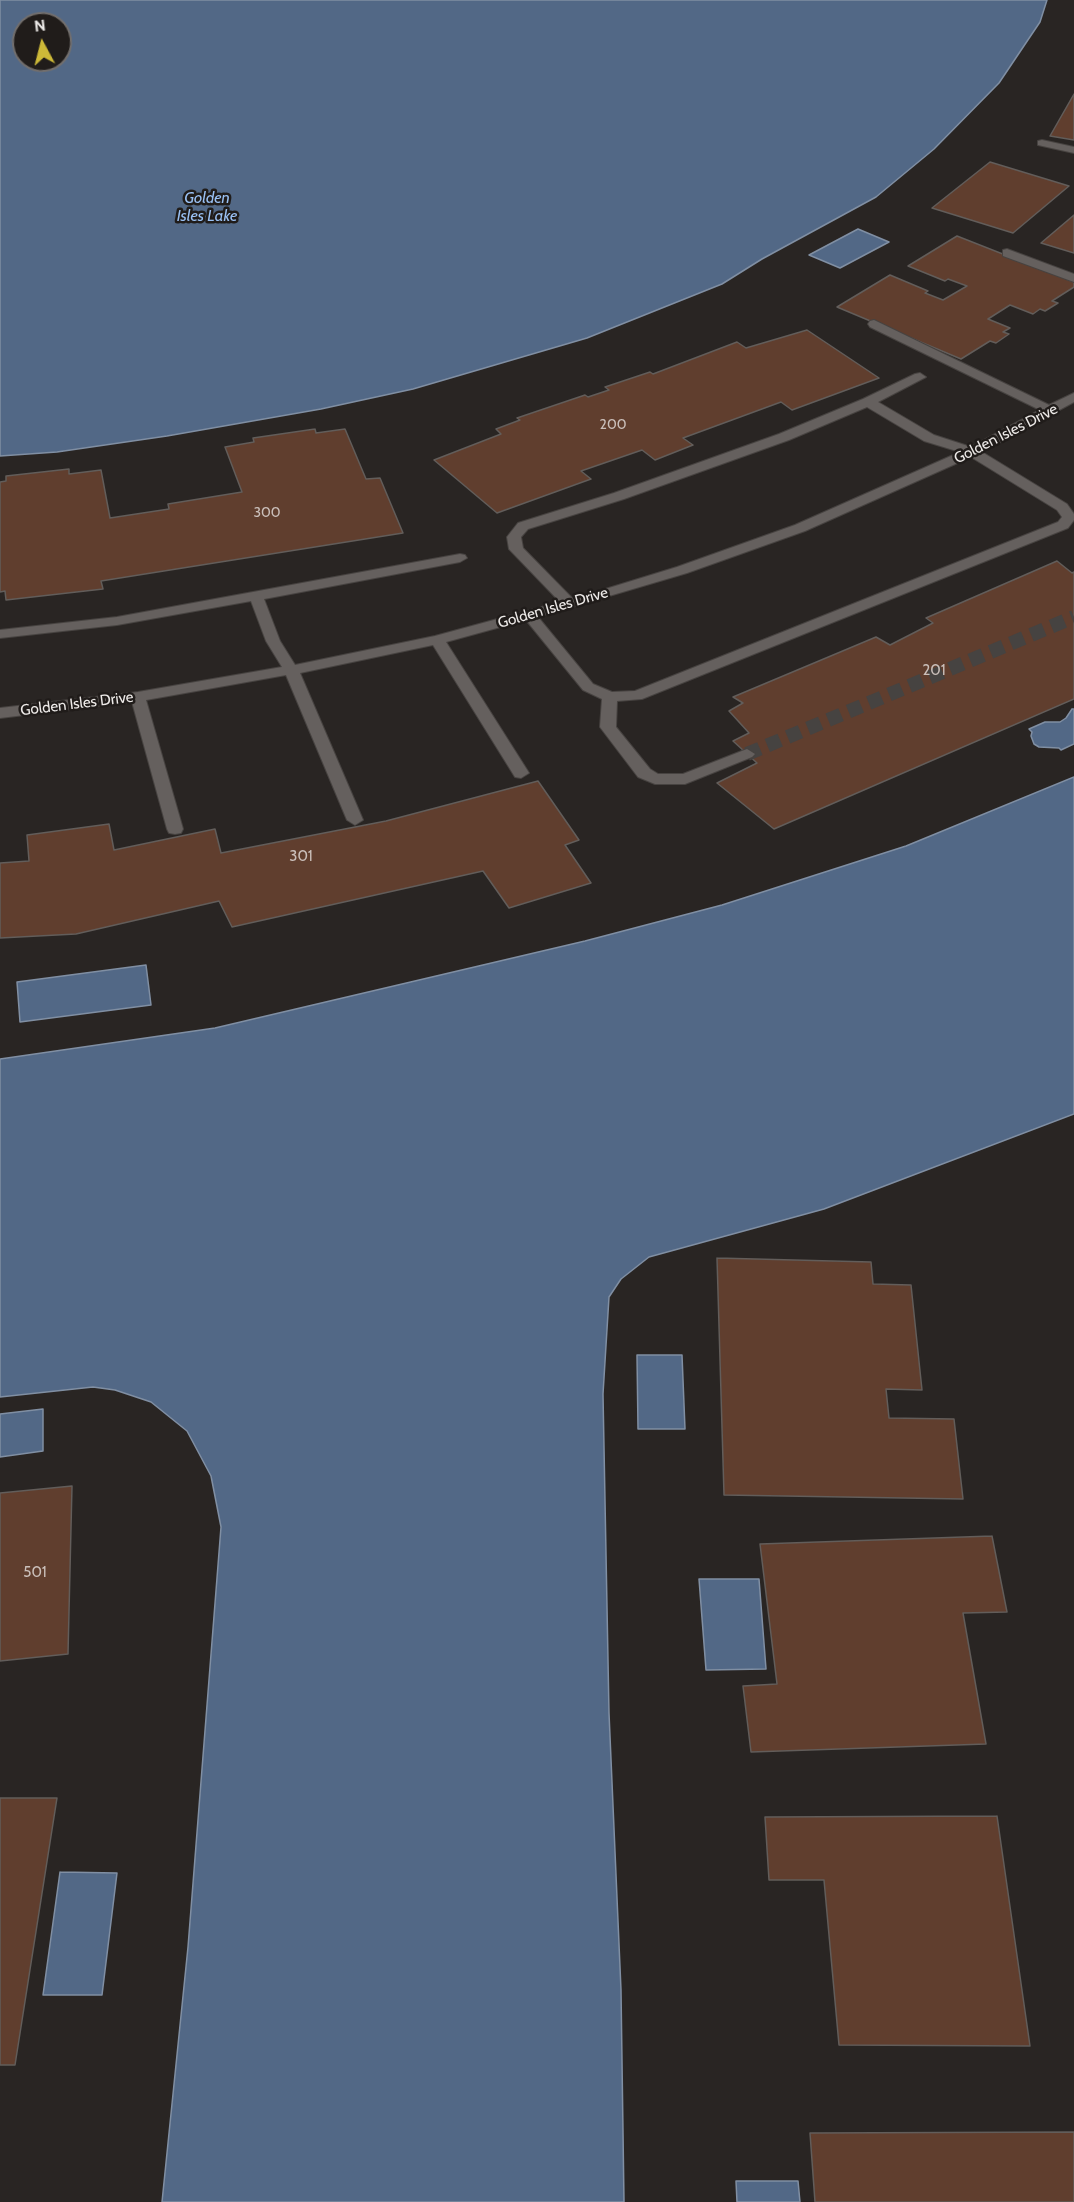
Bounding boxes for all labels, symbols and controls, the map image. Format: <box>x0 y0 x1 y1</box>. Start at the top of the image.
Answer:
north arrow <box>12 12 72 72</box>
text: N <box>33 16 47 36</box>
water label: Golden Isles Lake <box>177 188 237 226</box>
street label: Golden Isles Drive <box>951 400 1061 468</box>
house number: 200 <box>600 417 626 433</box>
house number: 300 <box>253 505 281 521</box>
street label: Golden Isles Drive <box>496 584 610 632</box>
house number: 201 <box>922 662 946 680</box>
street label: Golden Isles Drive <box>19 688 135 720</box>
house number: 301 <box>289 848 313 866</box>
house number: 501 <box>23 1564 47 1582</box>

